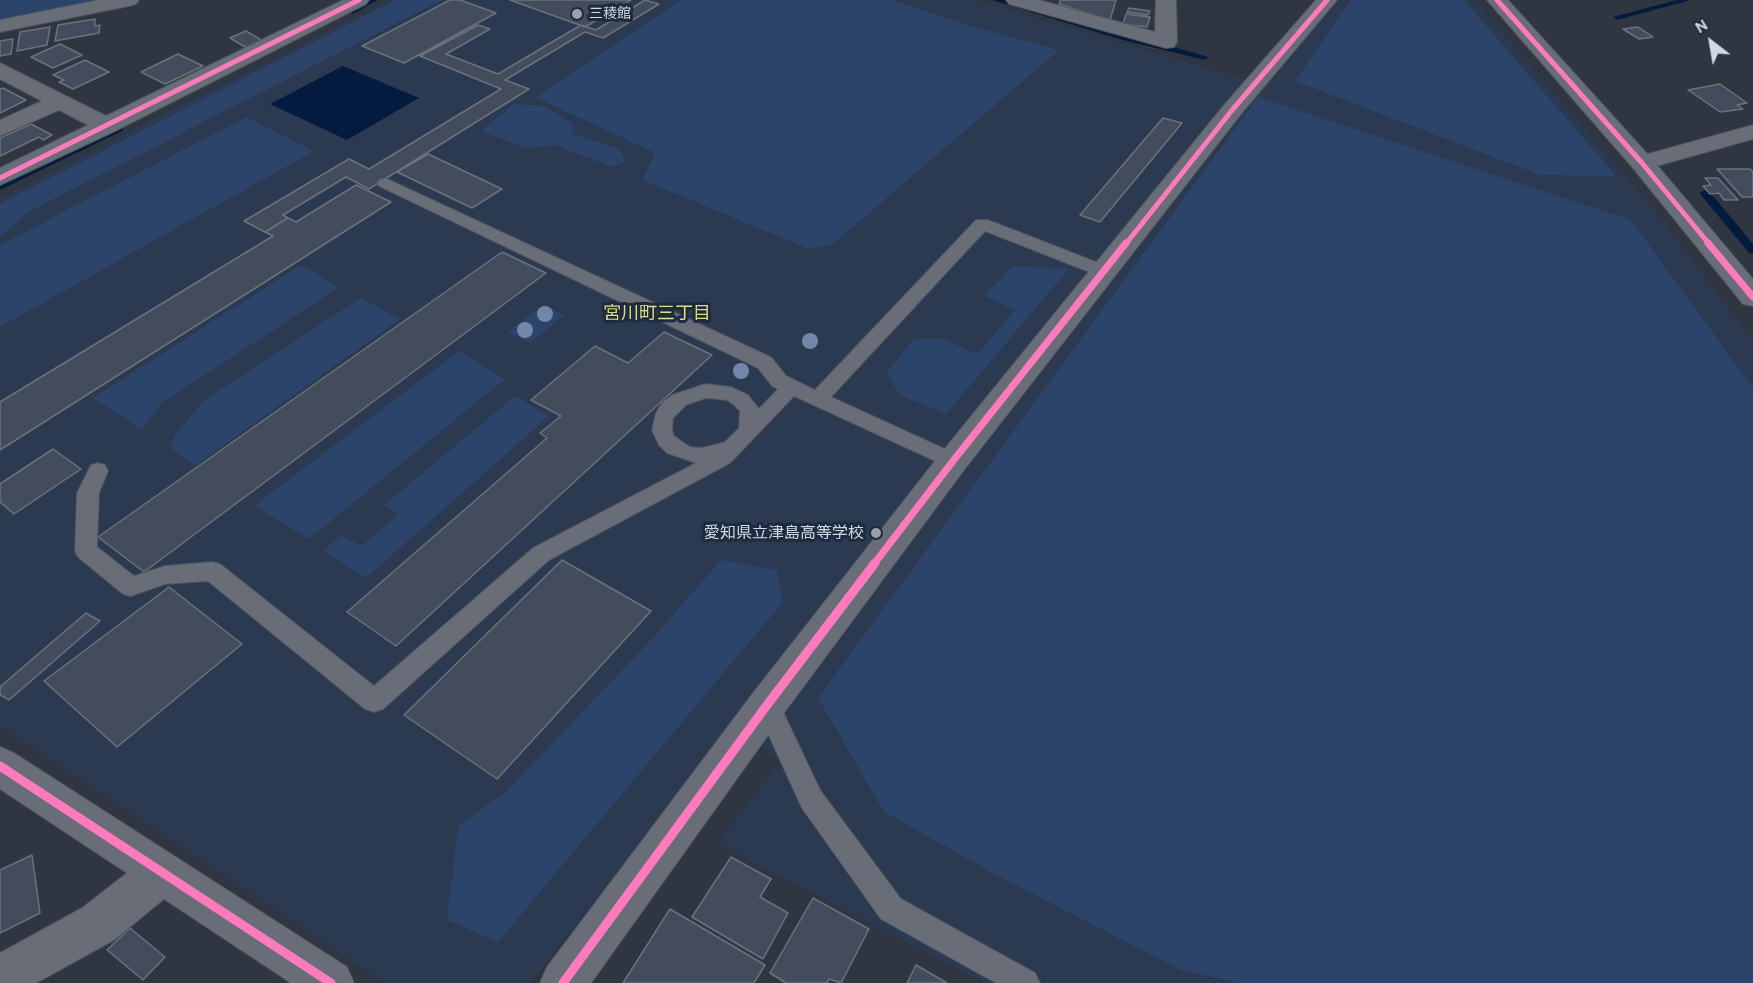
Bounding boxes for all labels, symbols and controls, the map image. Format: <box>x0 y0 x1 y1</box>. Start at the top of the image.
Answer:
place label: 三稜館 <box>589 6 631 22</box>
marker: 三稜館 <box>570 7 584 21</box>
north arrow <box>1681 12 1741 72</box>
text: N <box>1692 15 1711 37</box>
district label: 宮川町三丁目 <box>603 303 711 325</box>
place label: 愛知県立津島高等学校 <box>704 523 864 543</box>
marker: 愛知県立津島高等学校 <box>869 526 883 540</box>

